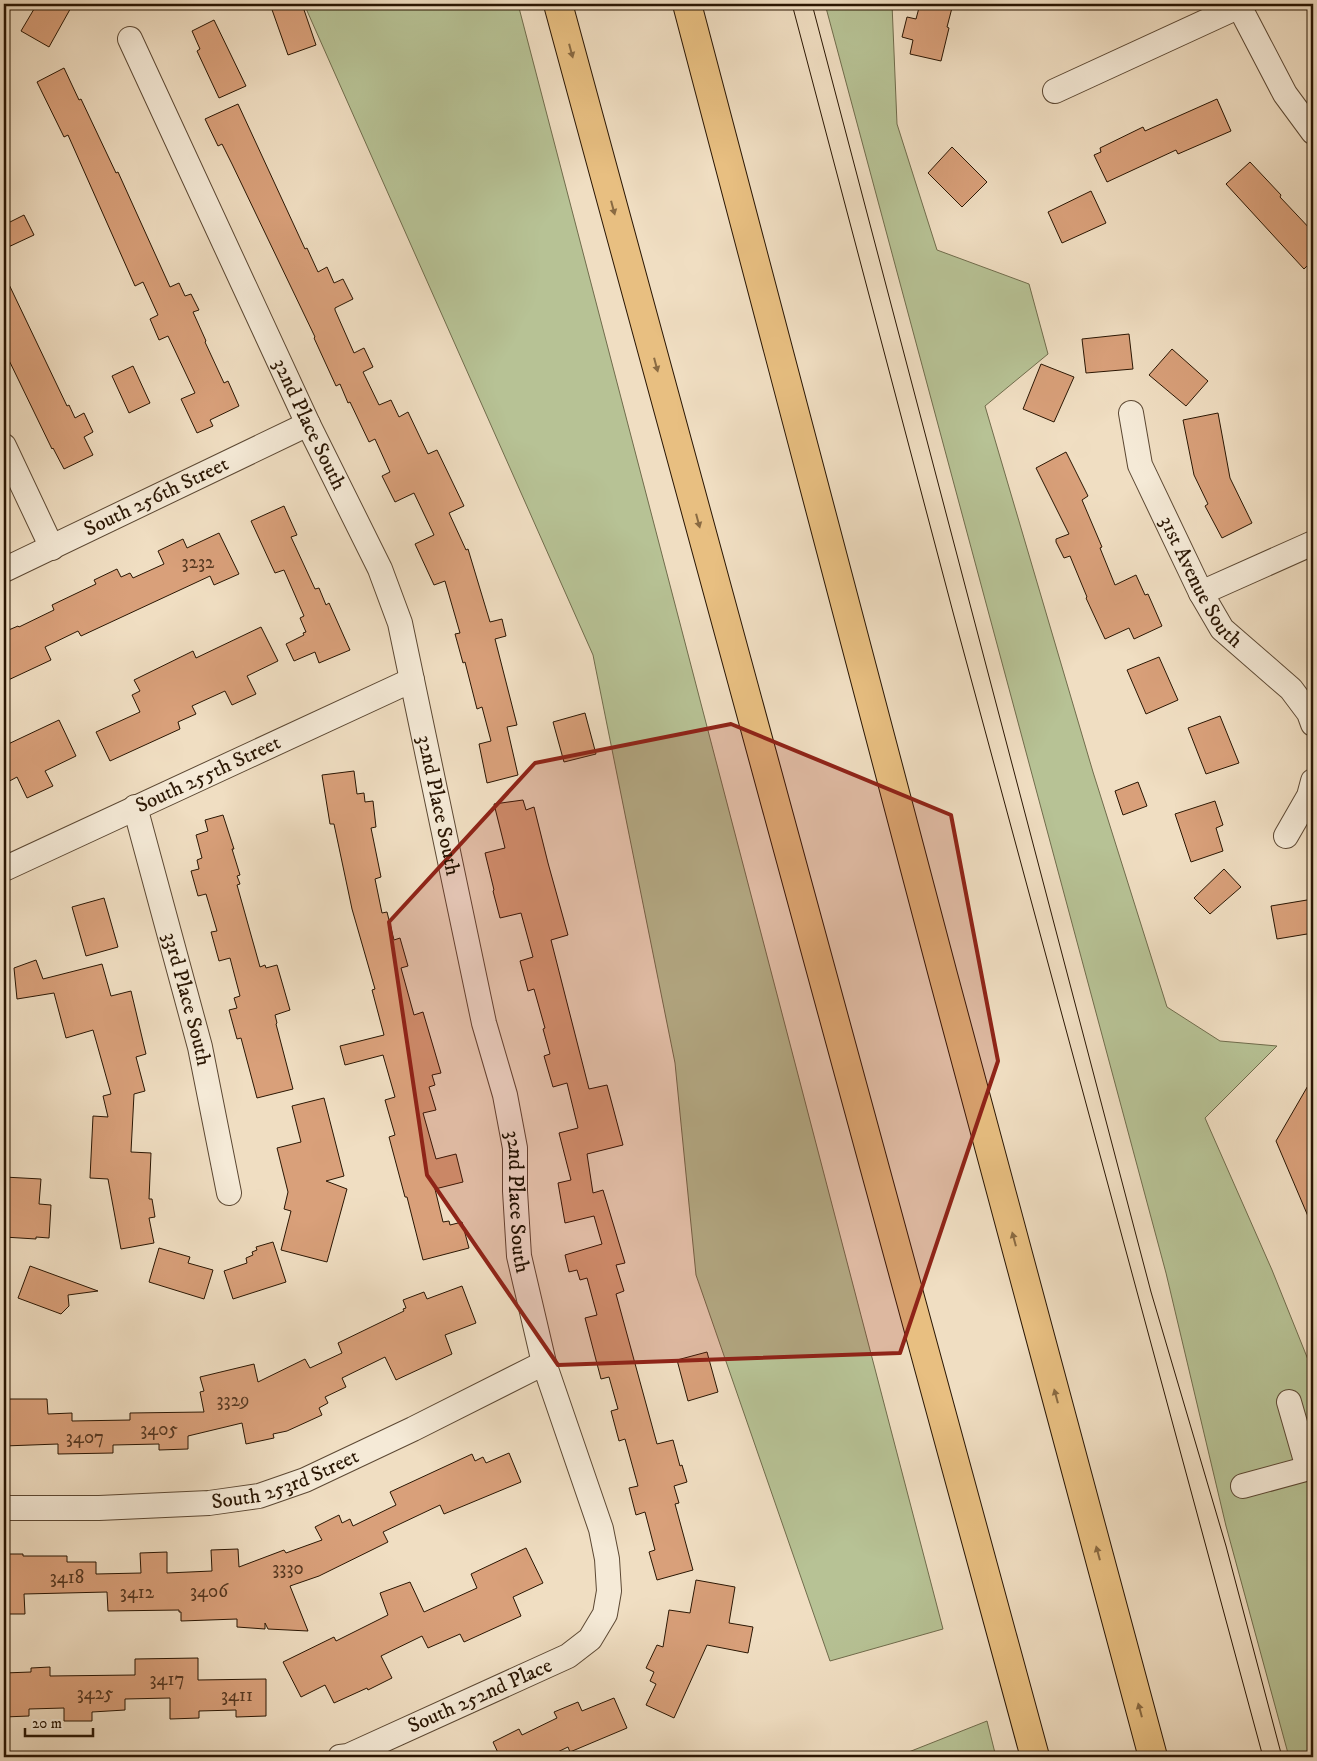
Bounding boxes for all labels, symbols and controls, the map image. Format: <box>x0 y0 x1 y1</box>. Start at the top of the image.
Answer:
one-way arrow <box>567 43 575 58</box>
one-way arrow <box>609 200 617 215</box>
street label: 32nd Place South <box>267 354 352 495</box>
one-way arrow <box>652 357 660 372</box>
street label: South 256th Street <box>80 451 233 543</box>
street label: 31st Avenue South <box>1153 512 1248 654</box>
one-way arrow <box>695 514 703 529</box>
house number: 3232 <box>182 551 215 574</box>
street label: South 255th Street <box>132 730 285 819</box>
street label: 32nd Place South <box>411 733 466 878</box>
street label: 33rd Place South <box>157 929 216 1068</box>
street label: 32nd Place South <box>499 1128 536 1276</box>
one-way arrow <box>1009 1232 1017 1247</box>
house number: 3329 <box>217 1389 250 1412</box>
one-way arrow <box>1052 1389 1060 1404</box>
house number: 3405 <box>140 1418 178 1441</box>
house number: 3407 <box>66 1426 104 1449</box>
street label: South 253rd Street <box>210 1443 363 1516</box>
one-way arrow <box>1094 1546 1102 1561</box>
house number: 3330 <box>272 1557 304 1580</box>
house number: 3418 <box>50 1566 84 1589</box>
house number: 3406 <box>190 1580 229 1603</box>
house number: 3412 <box>120 1581 155 1604</box>
street label: South 252nd Place <box>404 1652 557 1740</box>
house number: 3417 <box>149 1668 185 1691</box>
house number: 3425 <box>77 1682 114 1705</box>
house number: 3411 <box>221 1684 253 1707</box>
one-way arrow <box>1136 1703 1144 1718</box>
scale bar <box>25 1706 92 1738</box>
text: 20 m <box>32 1714 62 1733</box>

